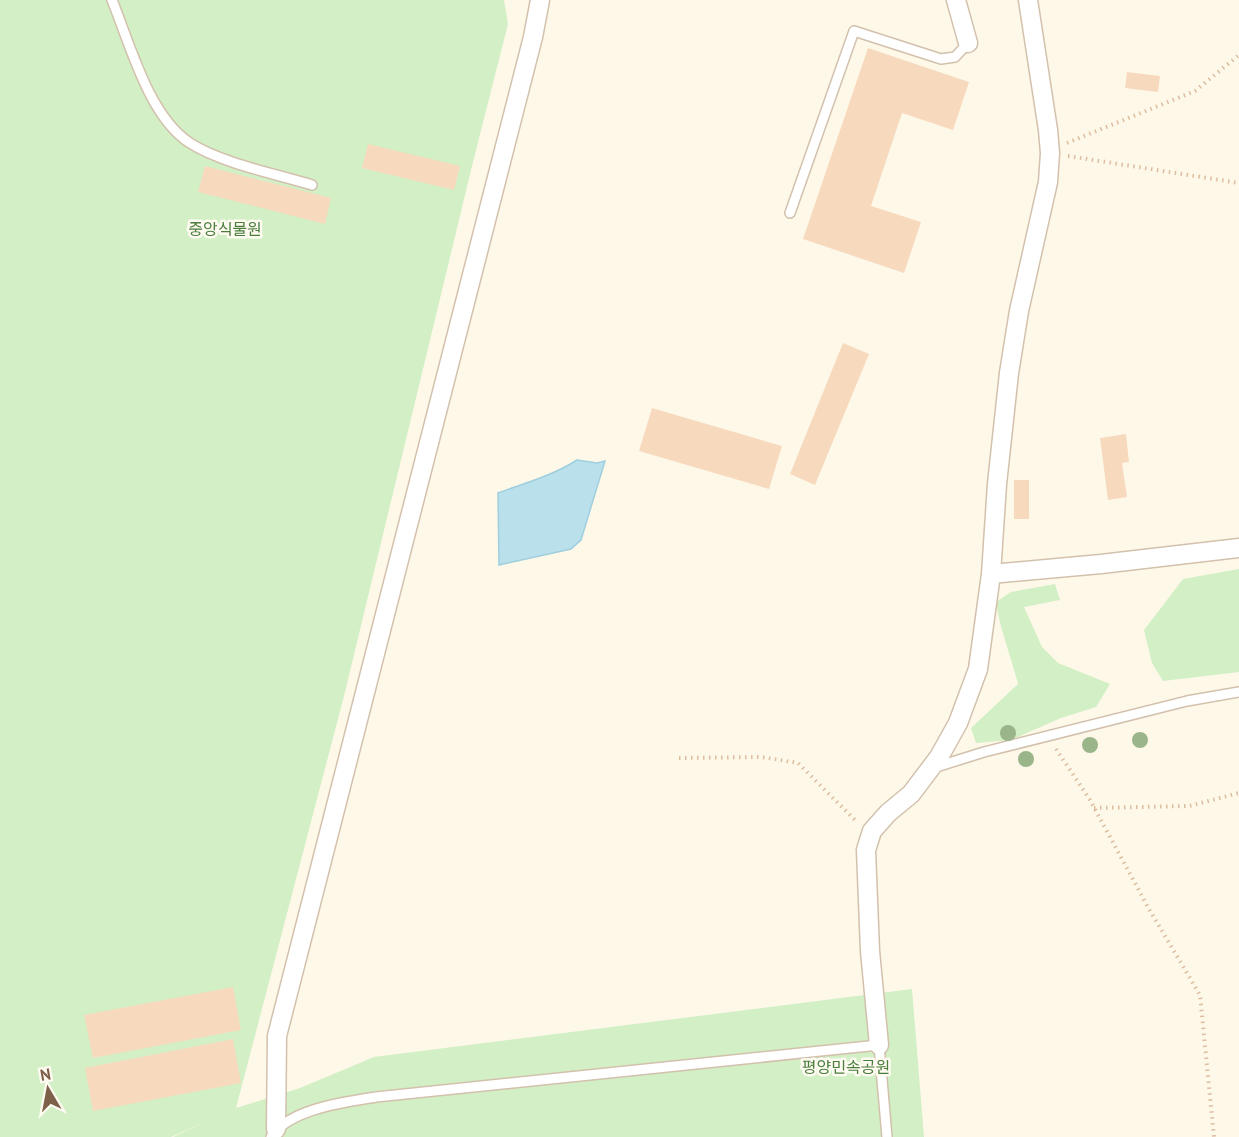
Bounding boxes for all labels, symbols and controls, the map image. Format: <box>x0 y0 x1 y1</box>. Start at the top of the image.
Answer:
park label: 중앙식물원 <box>188 219 262 239</box>
park label: 평양민속공원 <box>802 1057 890 1077</box>
north arrow <box>18 1059 78 1119</box>
text: N <box>38 1063 52 1085</box>

